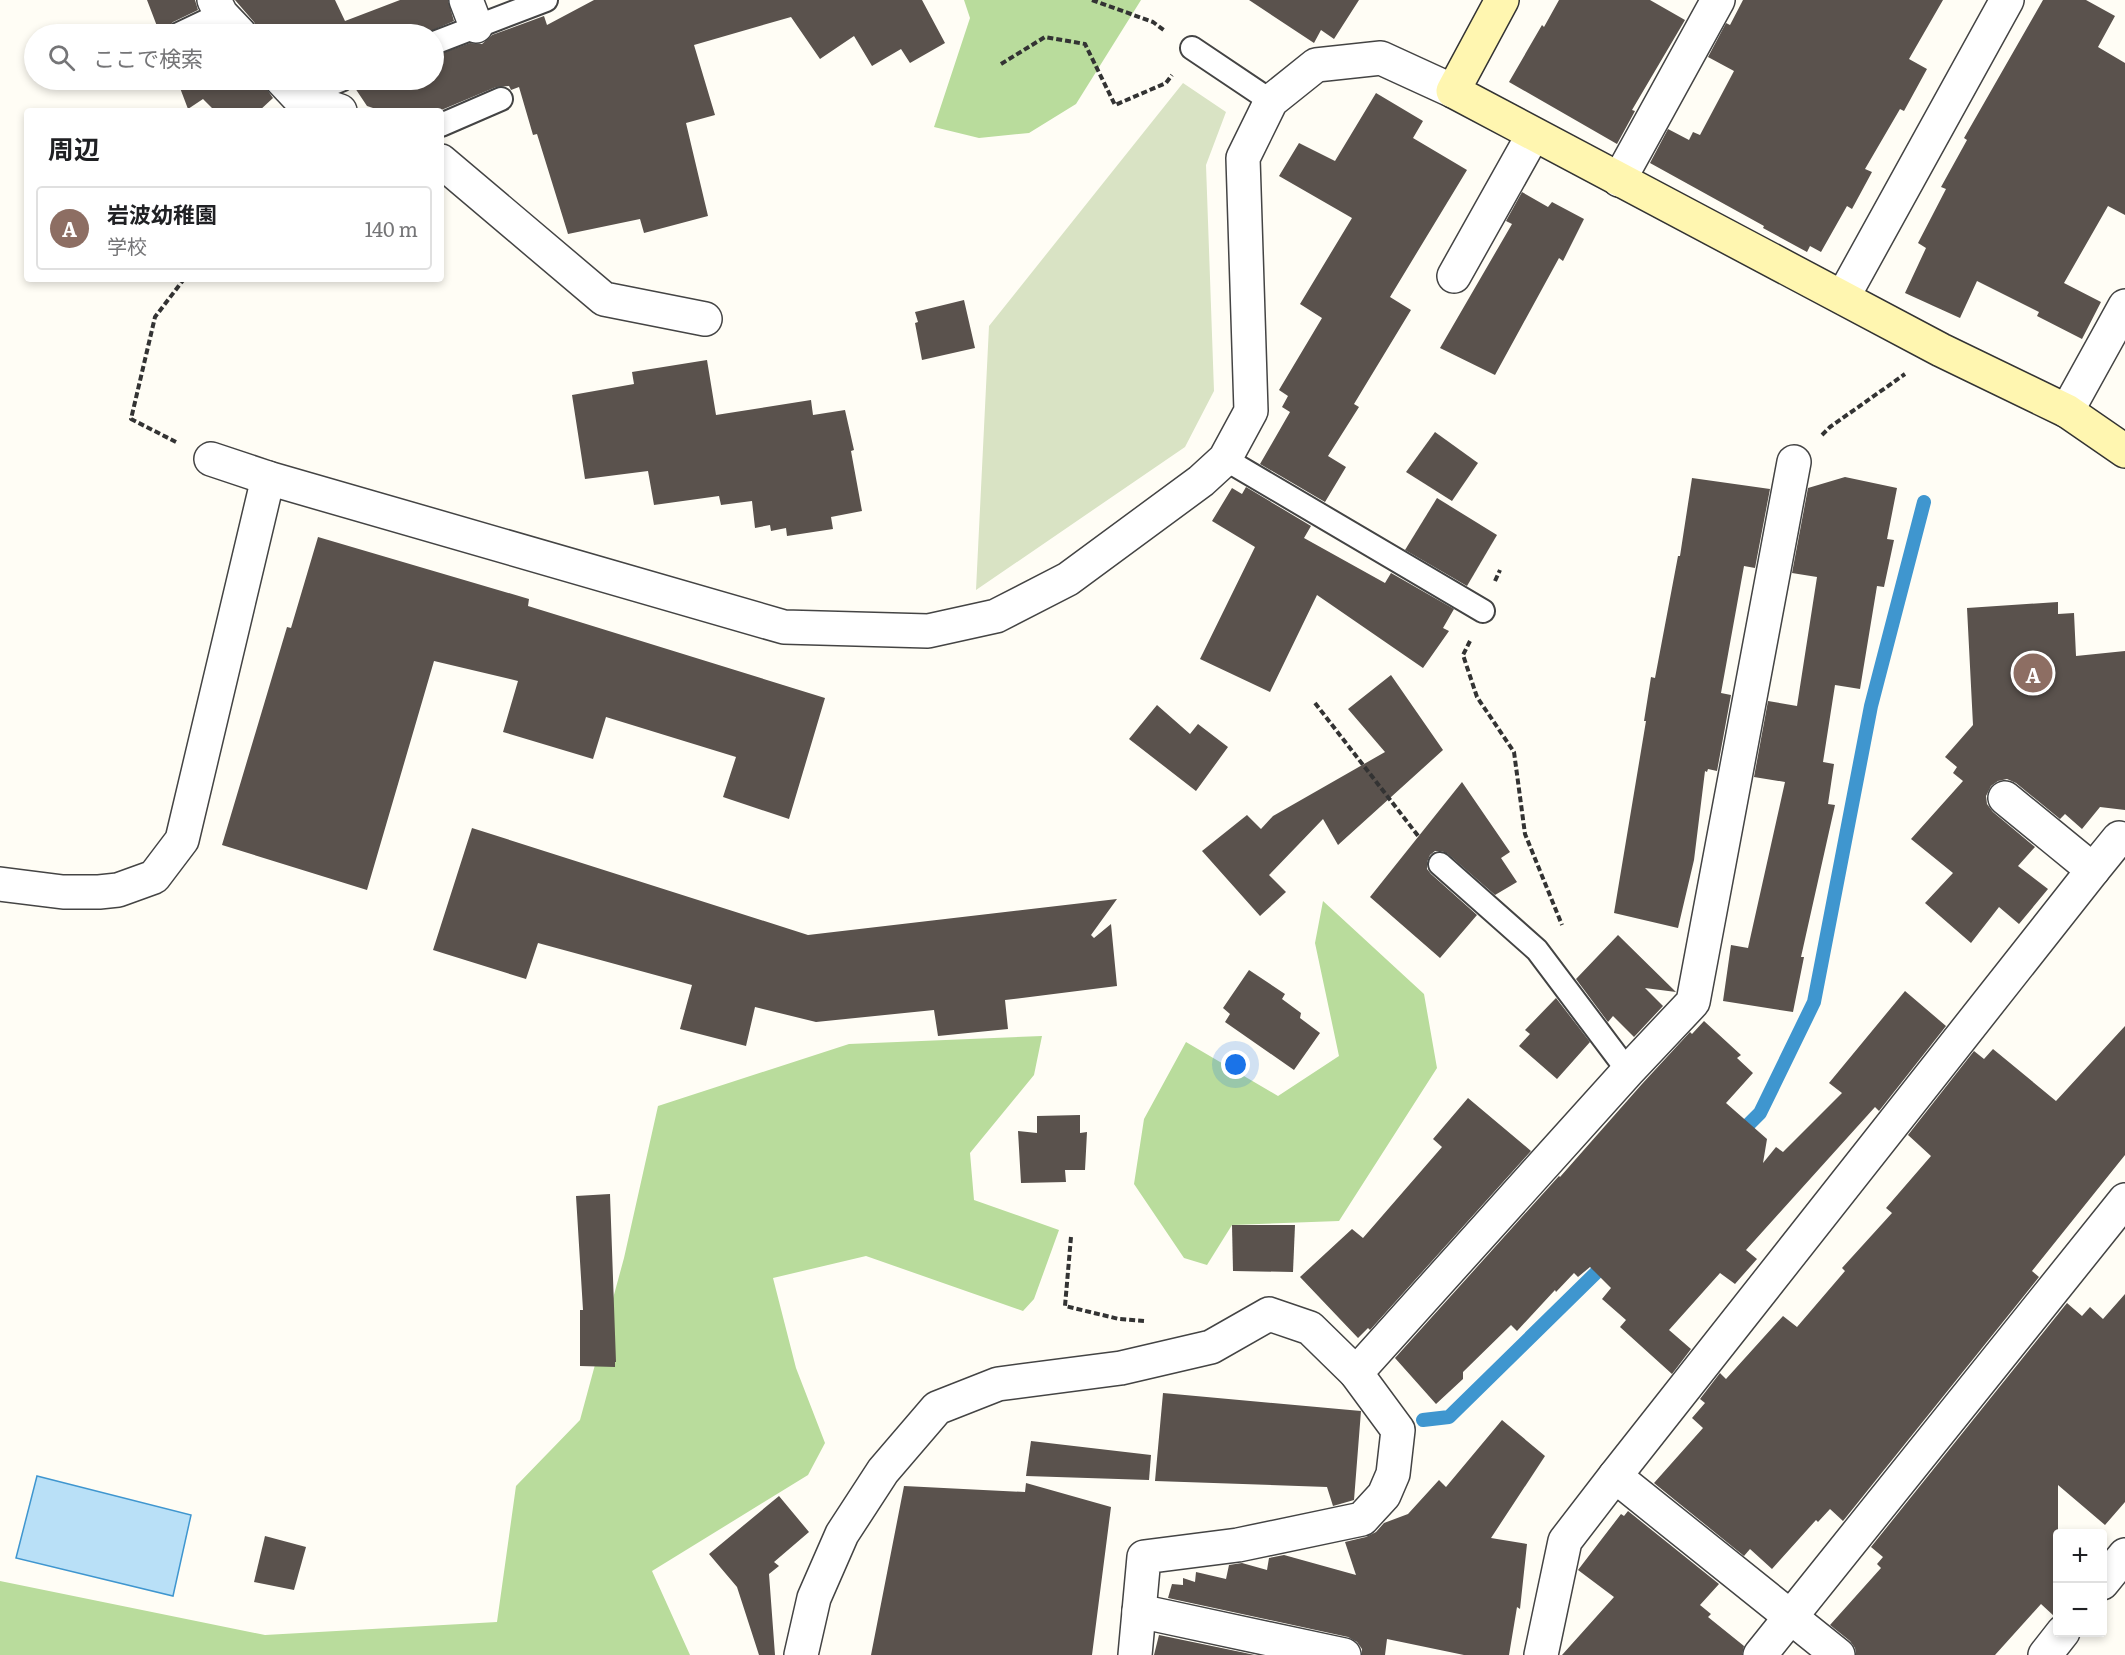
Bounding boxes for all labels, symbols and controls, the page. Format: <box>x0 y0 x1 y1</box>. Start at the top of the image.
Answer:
search box <box>24 24 444 90</box>
icon: search <box>45 41 78 74</box>
text: ここで検索 <box>93 41 203 74</box>
text: 周辺 <box>48 128 100 167</box>
text: 岩波幼稚園 <box>107 197 217 230</box>
text: A <box>62 213 77 243</box>
text: 140 m <box>365 213 418 243</box>
text: 学校 <box>107 230 147 260</box>
pin: A <box>2014 650 2052 696</box>
your location <box>1221 1050 1250 1079</box>
map controls <box>2053 1529 2107 1637</box>
button: + <box>2053 1529 2107 1583</box>
button: − <box>2053 1583 2107 1637</box>

